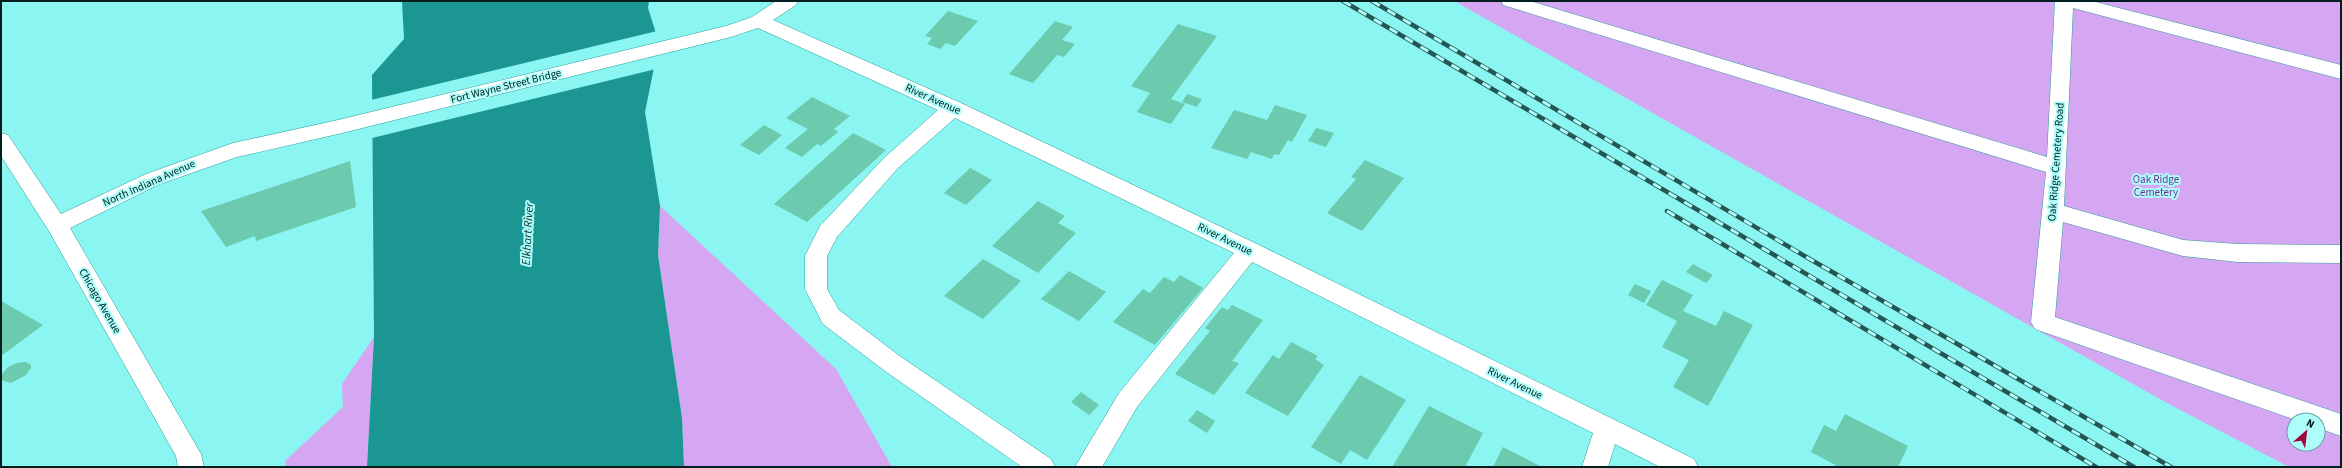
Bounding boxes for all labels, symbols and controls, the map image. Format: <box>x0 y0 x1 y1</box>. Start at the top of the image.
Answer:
street label: Fort Wayne Street Bridge <box>449 65 563 107</box>
street label: River Avenue <box>903 80 964 118</box>
street label: Oak Ridge Cemetery Road <box>2044 102 2068 222</box>
street label: North Indiana Avenue <box>100 156 198 210</box>
park label: Oak Ridge Cemetery <box>2133 172 2180 200</box>
water label: Elkhart River <box>518 201 538 266</box>
street label: River Avenue <box>1195 219 1255 259</box>
street label: Chicago Avenue <box>75 266 125 337</box>
street label: River Avenue <box>1485 363 1545 403</box>
north arrow <box>2286 412 2326 452</box>
text: N <box>2304 415 2317 432</box>

